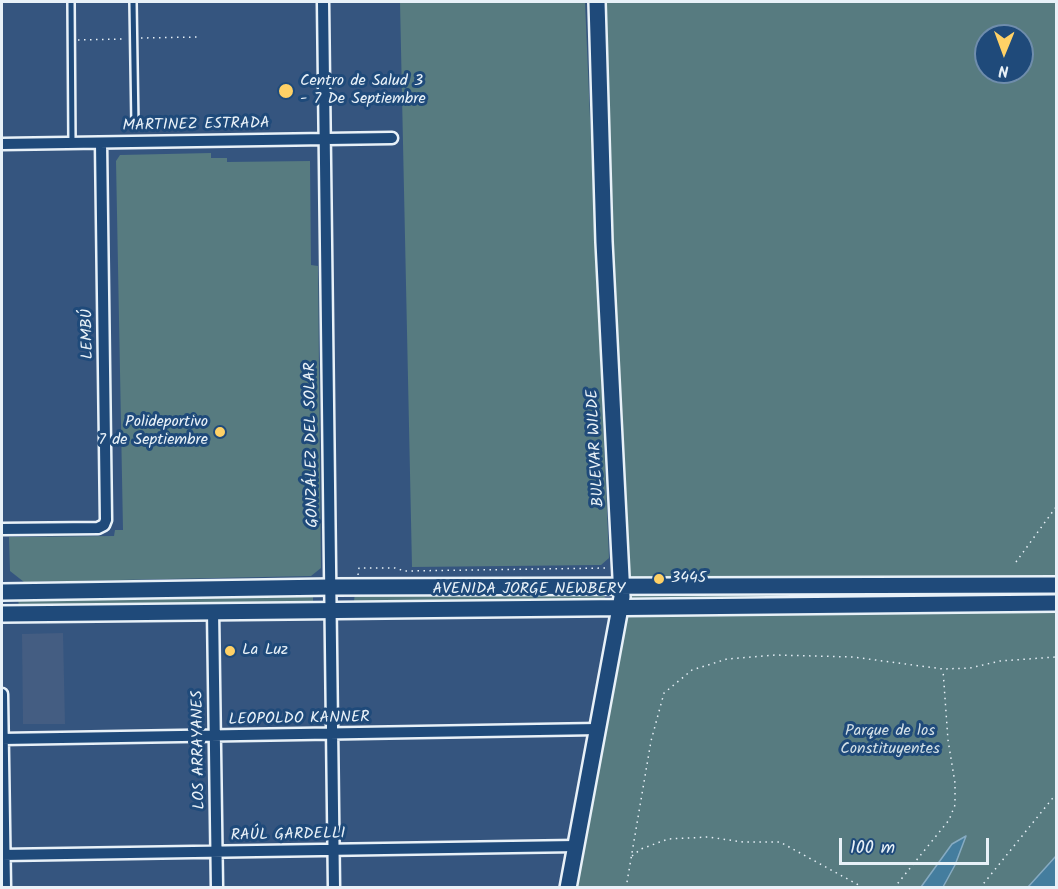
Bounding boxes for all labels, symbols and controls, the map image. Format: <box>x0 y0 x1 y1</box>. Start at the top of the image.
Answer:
north arrow <box>974 24 1034 84</box>
text: N <box>998 58 1009 83</box>
place label: Centro de Salud 3 - 7 De Septiembre <box>300 72 426 110</box>
marker: Centro de Salud 3 - 7 De Septiembre <box>277 82 295 100</box>
street label: MARTINEZ ESTRADA <box>122 115 270 137</box>
street label: LEMBÚ <box>79 309 99 359</box>
street label: GONZÁLEZ DEL SOLAR <box>302 362 324 528</box>
street label: BULEVAR WILDE <box>584 389 610 507</box>
place label: Polideportivo 7 de Septiembre <box>98 413 208 451</box>
marker: Polideportivo 7 de Septiembre <box>213 425 227 439</box>
place label: 3445 <box>671 569 706 589</box>
marker: 3445 <box>652 572 666 586</box>
street label: AVENIDA JORGE NEWBERY <box>433 580 625 600</box>
place label: La Luz <box>242 641 288 661</box>
marker: La Luz <box>223 644 237 658</box>
street label: LOS ARRAYANES <box>189 690 211 810</box>
street label: LEOPOLDO KANNER <box>228 709 370 731</box>
park label: Parque de los Constituyentes <box>840 722 940 760</box>
street label: RAÚL GARDELLI <box>231 825 345 847</box>
scale bar <box>842 826 992 864</box>
text: 100 m <box>850 834 895 863</box>

